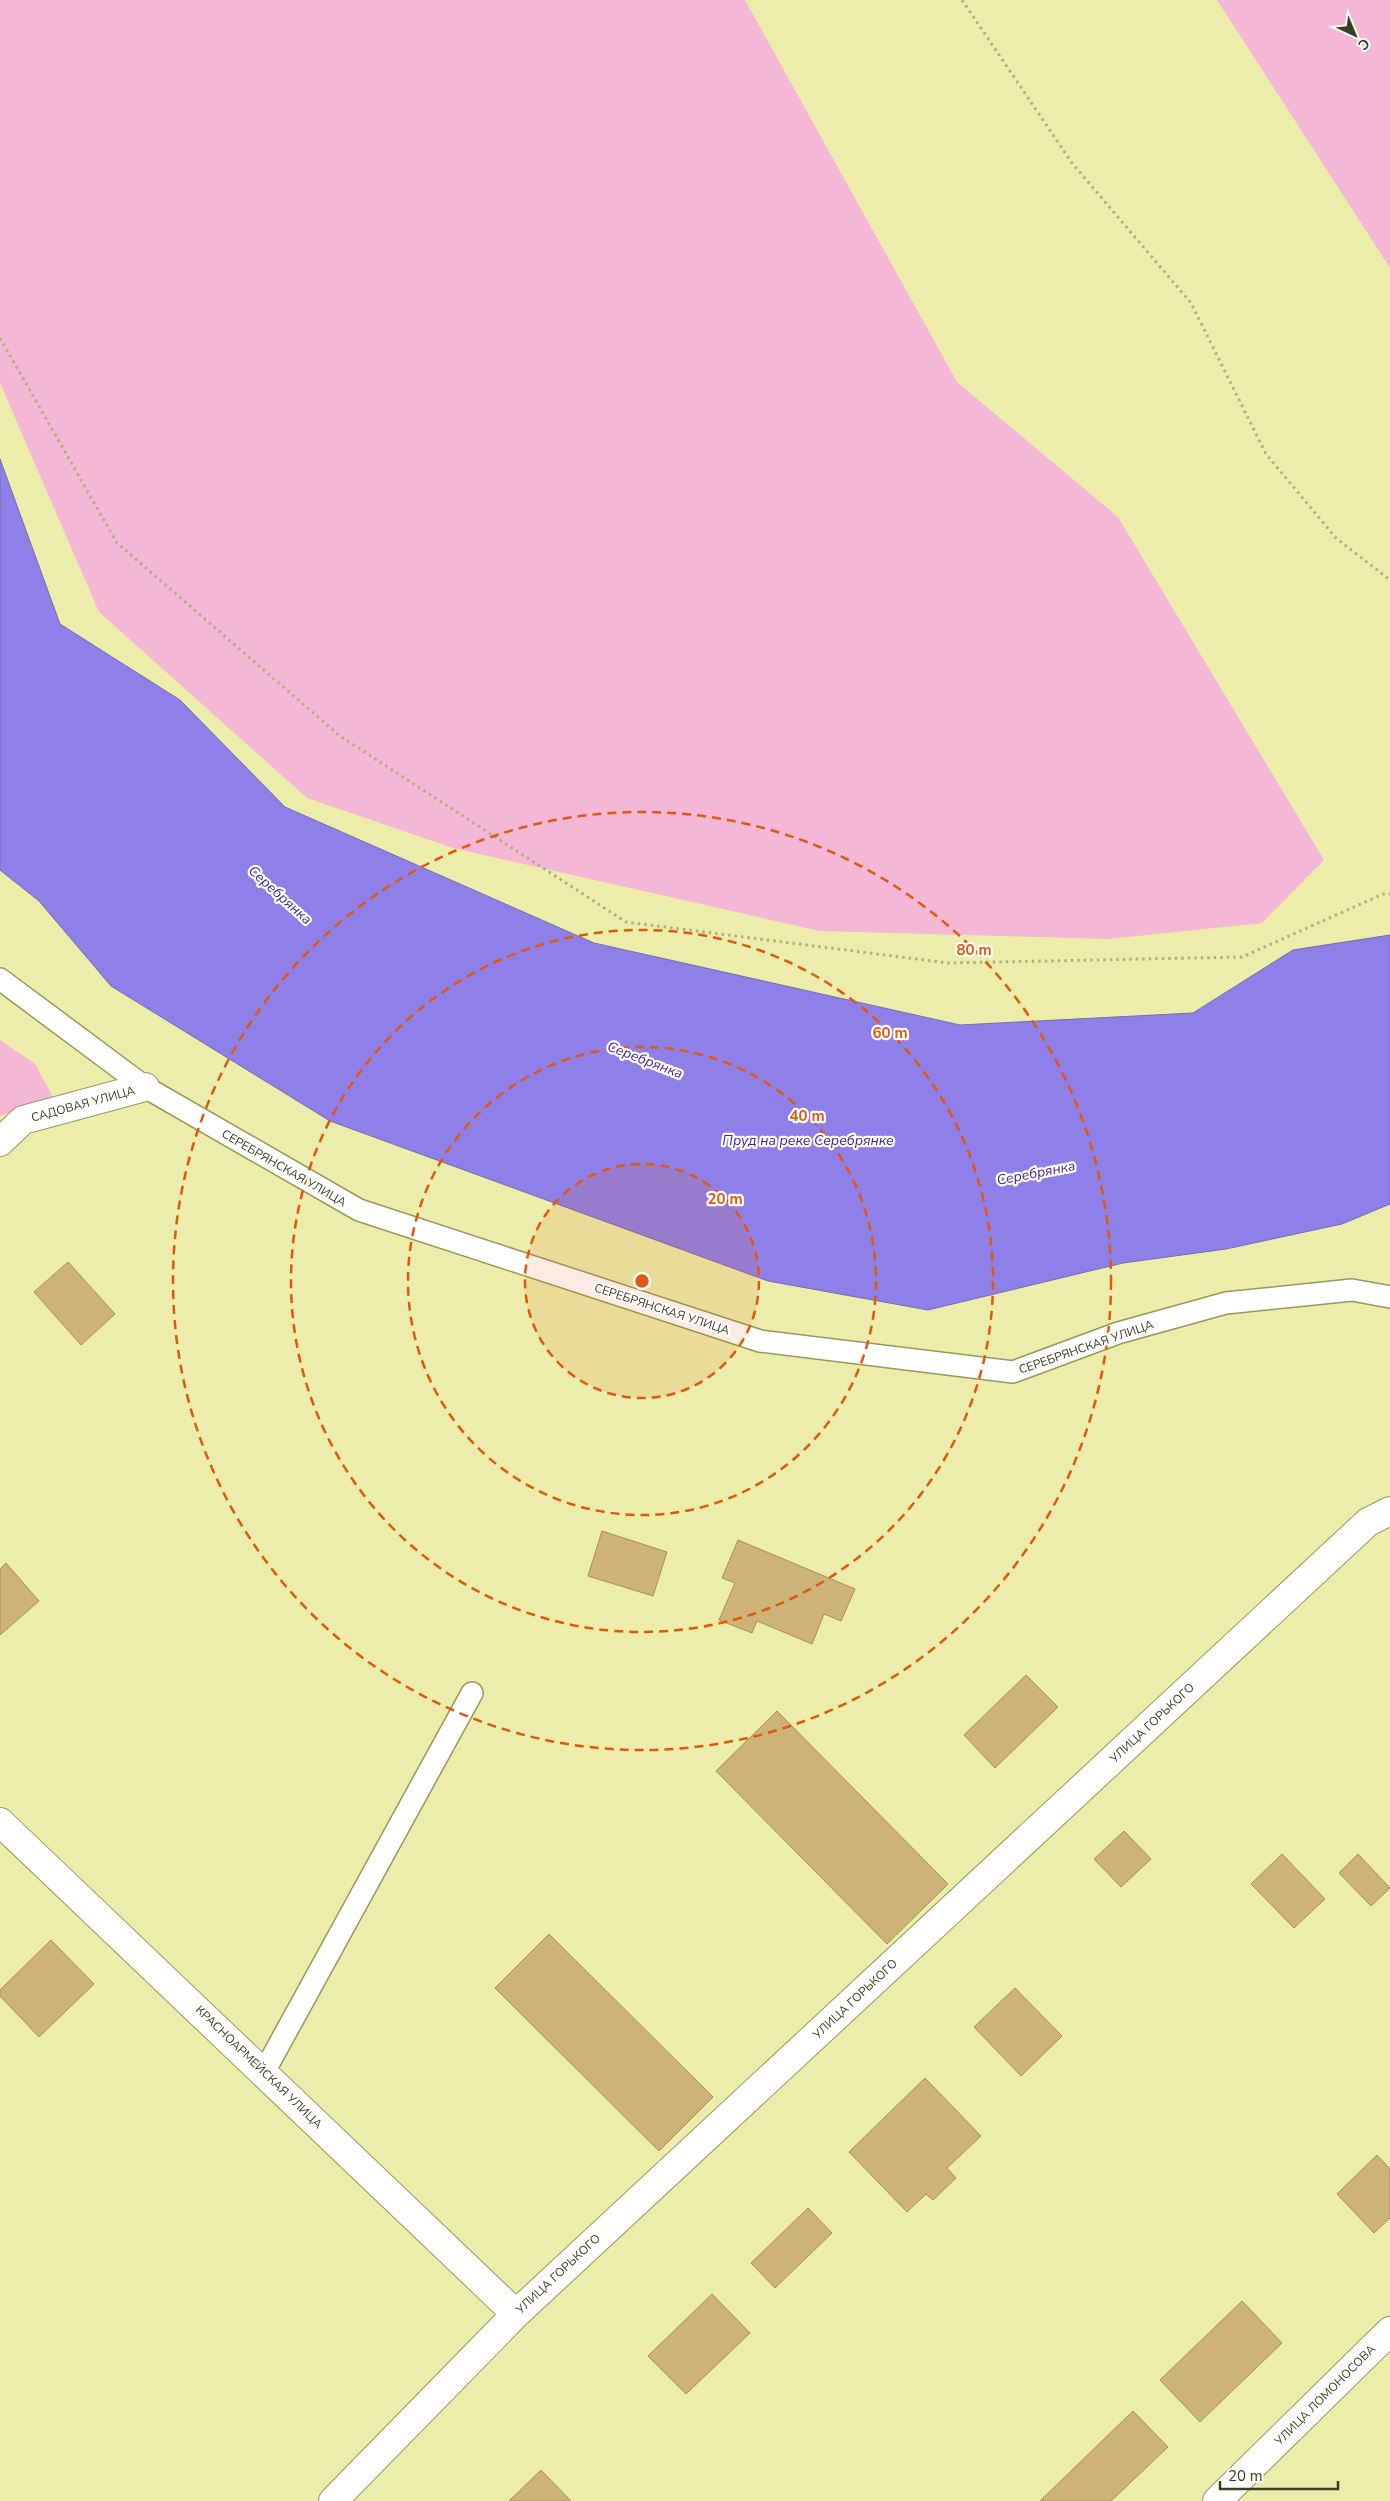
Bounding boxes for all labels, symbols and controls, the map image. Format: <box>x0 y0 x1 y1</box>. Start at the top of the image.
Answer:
north arrow <box>1330 10 1380 60</box>
text: С <box>1353 34 1374 54</box>
water label: Серебрянка <box>244 861 316 929</box>
text: 80 m <box>956 940 992 960</box>
text: 60 m <box>872 1023 908 1043</box>
water label: Серебрянка <box>604 1037 686 1083</box>
street label: САДОВАЯ УЛИЦА <box>29 1082 137 1126</box>
text: 40 m <box>789 1106 825 1126</box>
street label: СЕРЕБРЯНСКАЯ УЛИЦА <box>219 1126 349 1210</box>
water label: Пруд на реке Серебрянке <box>722 1131 894 1150</box>
water label: Серебрянка <box>995 1156 1077 1190</box>
text: 20 m <box>707 1189 743 1209</box>
centre of rings <box>633 1272 651 1290</box>
street label: СЕРЕБРЯНСКАЯ УЛИЦА <box>592 1280 732 1339</box>
street label: СЕРЕБРЯНСКАЯ УЛИЦА <box>1016 1316 1156 1378</box>
street label: УЛИЦА ГОРЬКОГО <box>1105 1680 1198 1767</box>
street label: УЛИЦА ГОРЬКОГО <box>808 1956 901 2043</box>
street label: КРАСНОАРМЕЙСКАЯ УЛИЦА <box>192 2002 326 2132</box>
street label: УЛИЦА ГОРЬКОГО <box>511 2231 604 2318</box>
street label: УЛИЦА ЛОМОНОСОВА <box>1270 2341 1379 2450</box>
scale bar <box>1220 2458 1338 2490</box>
text: 20 m <box>1228 2466 1263 2486</box>

